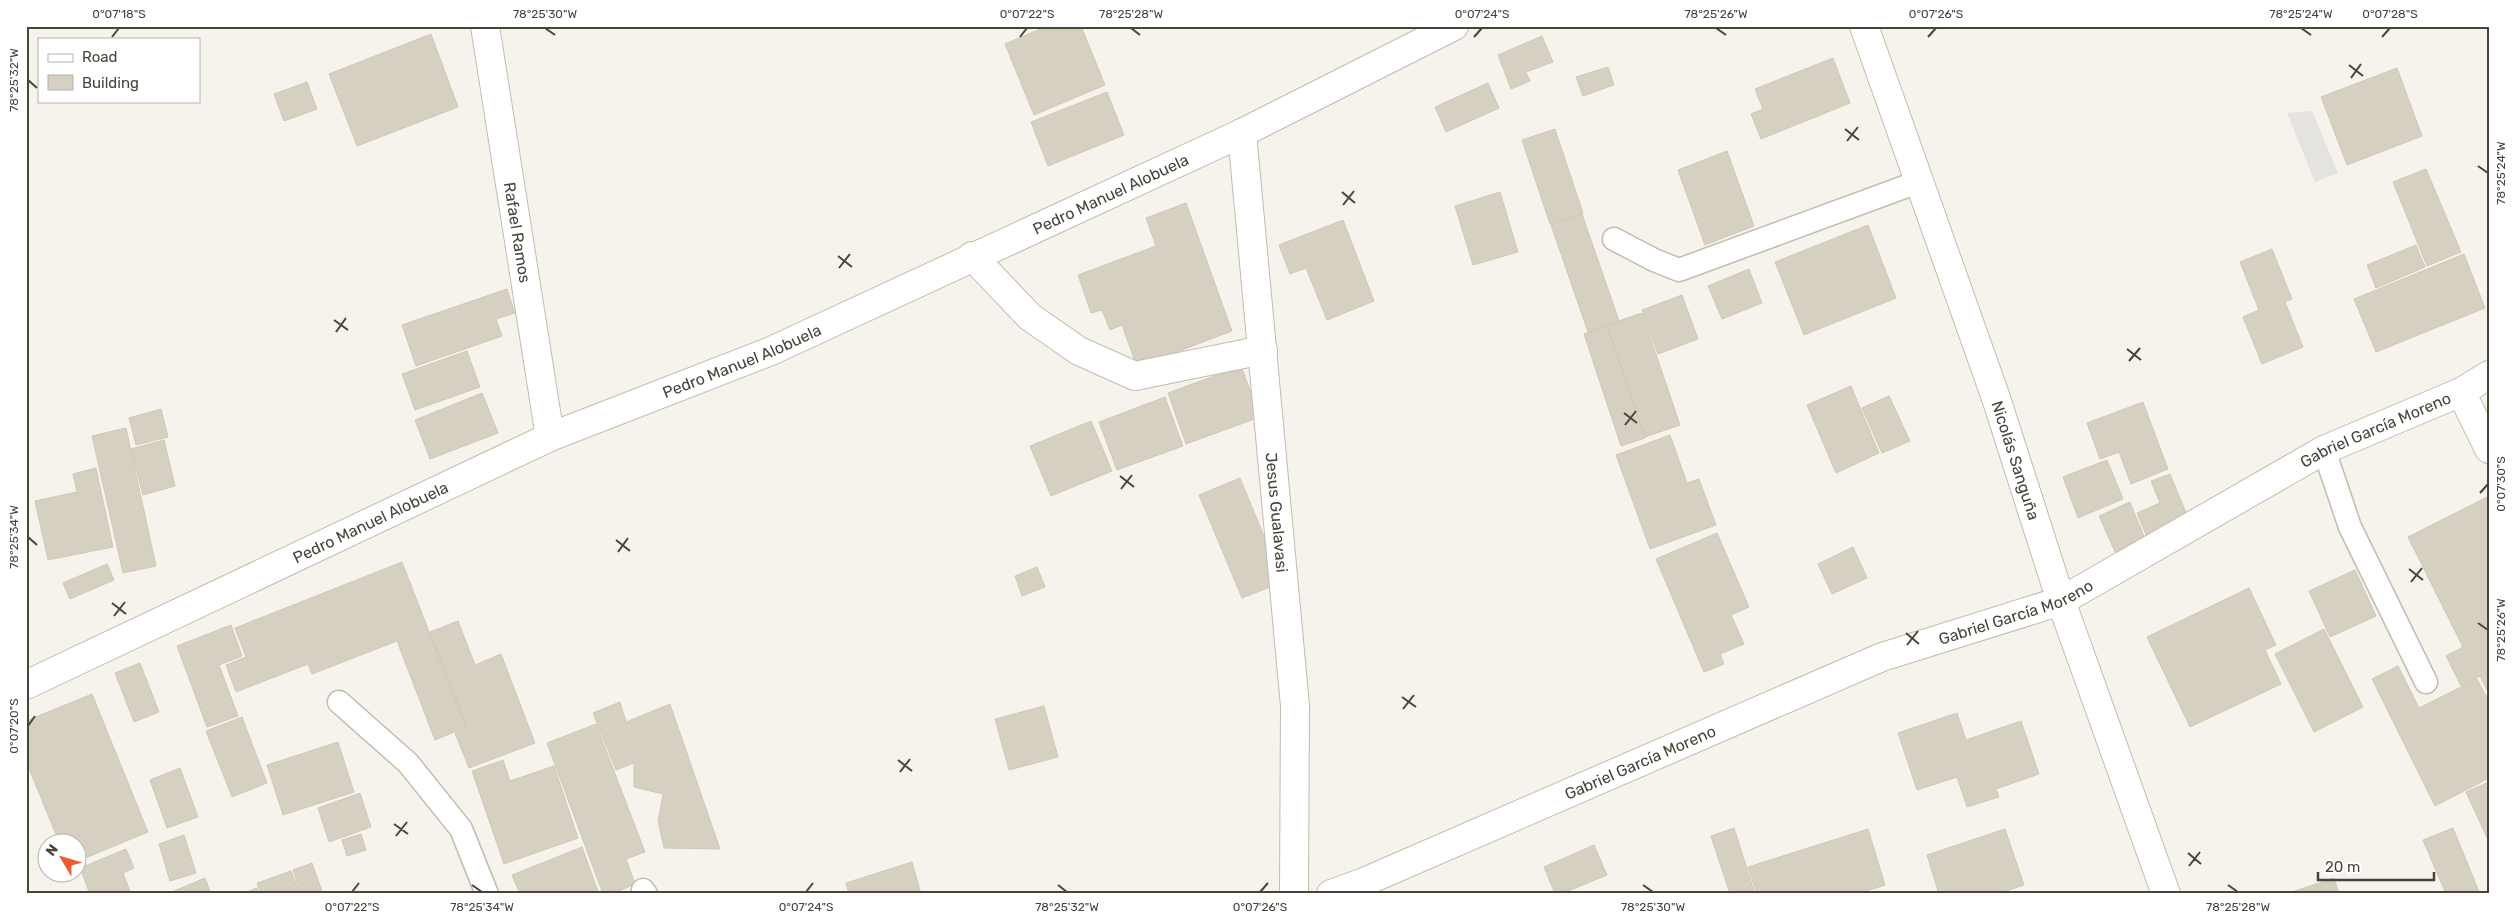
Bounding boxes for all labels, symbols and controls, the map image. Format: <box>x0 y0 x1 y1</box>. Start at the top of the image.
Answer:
text: 0°07'18"S <box>92 7 146 21</box>
text: 78°25'30"W <box>513 7 577 21</box>
text: 0°07'22"S <box>1000 7 1054 21</box>
text: 78°25'28"W <box>1099 7 1163 21</box>
text: 0°07'24"S <box>1455 7 1509 21</box>
text: 78°25'26"W <box>1684 7 1748 21</box>
text: 0°07'26"S <box>1909 7 1963 21</box>
text: 78°25'24"W <box>2269 7 2333 21</box>
text: 0°07'28"S <box>2362 7 2418 21</box>
legend <box>38 38 200 102</box>
text: 78°25'32"W <box>7 48 21 112</box>
text: Road <box>82 48 118 66</box>
text: Building <box>82 74 139 92</box>
text: 78°25'24"W <box>2494 141 2508 205</box>
street label: Pedro Manuel Alobuela <box>1030 150 1192 239</box>
street label: Rafael Ramos <box>500 181 534 284</box>
street label: Pedro Manuel Alobuela <box>660 320 824 402</box>
street label: Gabriel García Moreno <box>2297 388 2454 472</box>
street label: Nicolás Sanguña <box>1987 398 2043 522</box>
street label: Jesus Gualavasi <box>1262 452 1292 573</box>
text: 0°07'30"S <box>2494 456 2508 512</box>
street label: Pedro Manuel Alobuela <box>290 478 451 567</box>
text: 78°25'34"W <box>7 505 21 569</box>
street label: Gabriel García Moreno <box>1936 576 2096 649</box>
text: 78°25'26"W <box>2494 598 2508 662</box>
text: 0°07'20"S <box>7 698 21 754</box>
street label: Gabriel García Moreno <box>1562 721 1719 804</box>
north arrow <box>38 832 88 882</box>
text: N <box>42 841 62 860</box>
scale bar <box>2318 850 2434 882</box>
text: 20 m <box>2325 858 2360 876</box>
text: 0°07'22"S <box>325 900 379 914</box>
text: 78°25'34"W <box>450 900 514 914</box>
text: 0°07'24"S <box>779 900 833 914</box>
text: 78°25'32"W <box>1035 900 1099 914</box>
text: 0°07'26"S <box>1233 900 1287 914</box>
text: 78°25'30"W <box>1621 900 1685 914</box>
text: 78°25'28"W <box>2206 900 2270 914</box>

